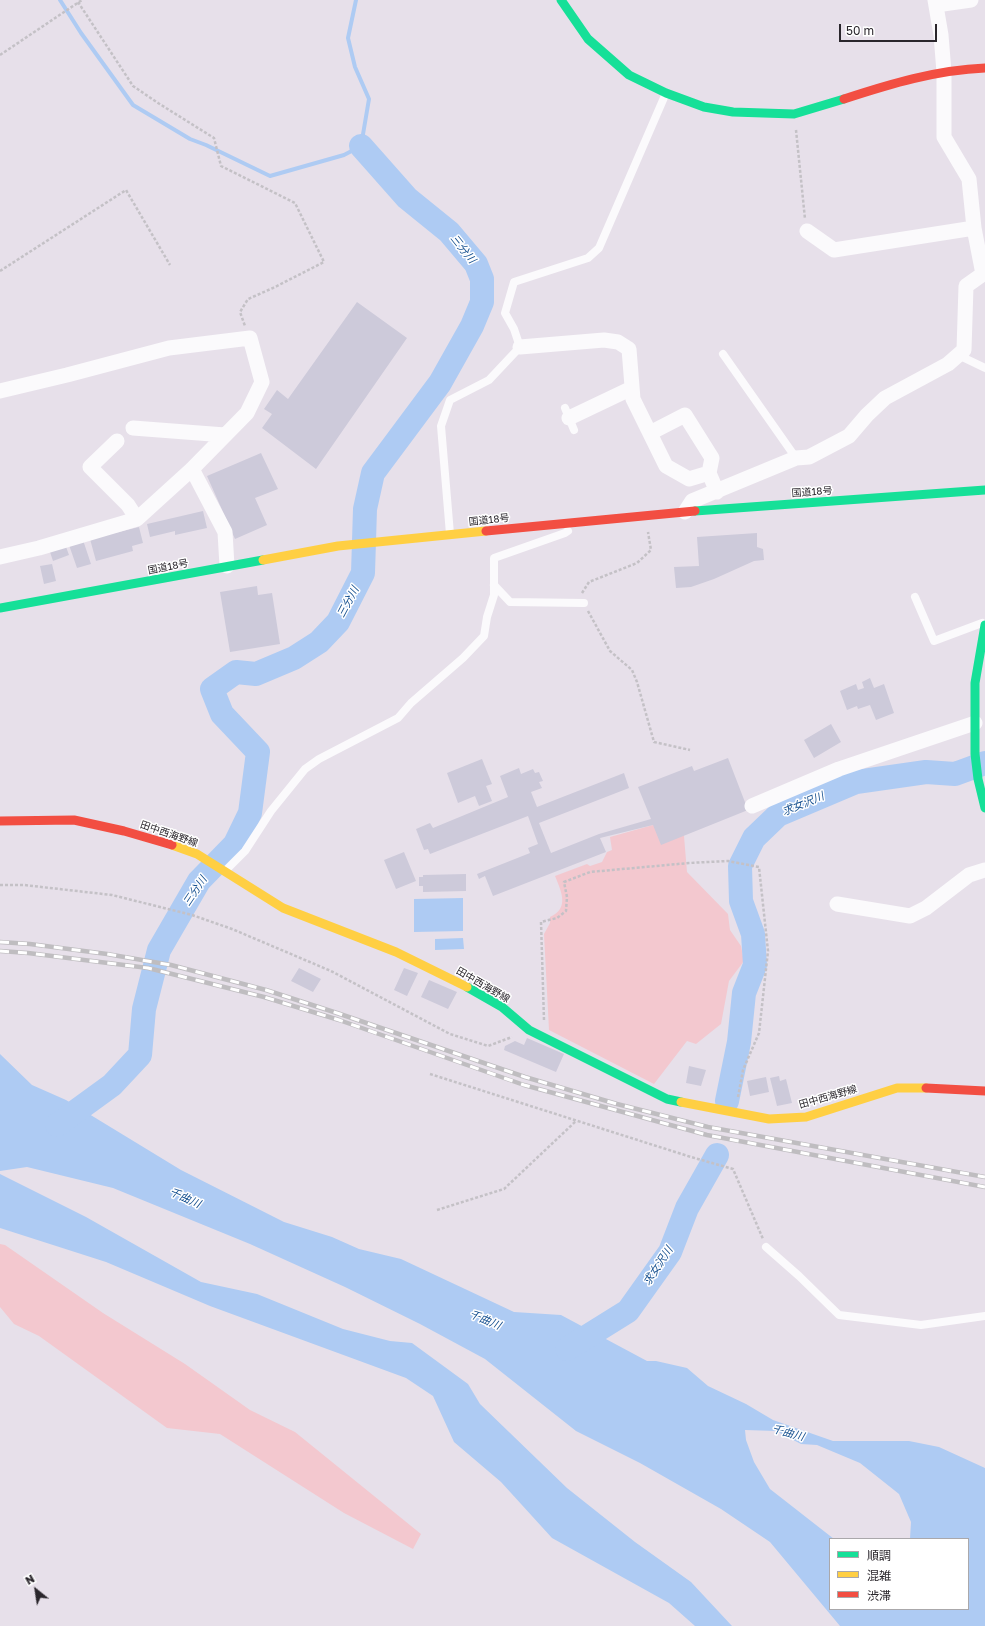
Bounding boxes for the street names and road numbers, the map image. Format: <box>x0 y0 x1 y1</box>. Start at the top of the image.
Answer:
street label: 国道18号 <box>791 485 833 499</box>
street label: 国道18号 <box>468 512 510 528</box>
street label: 国道18号 <box>147 557 189 577</box>
street label: 田中西海野線 <box>139 819 199 849</box>
street label: 田中西海野線 <box>454 965 512 1005</box>
street label: 田中西海野線 <box>798 1083 858 1111</box>

